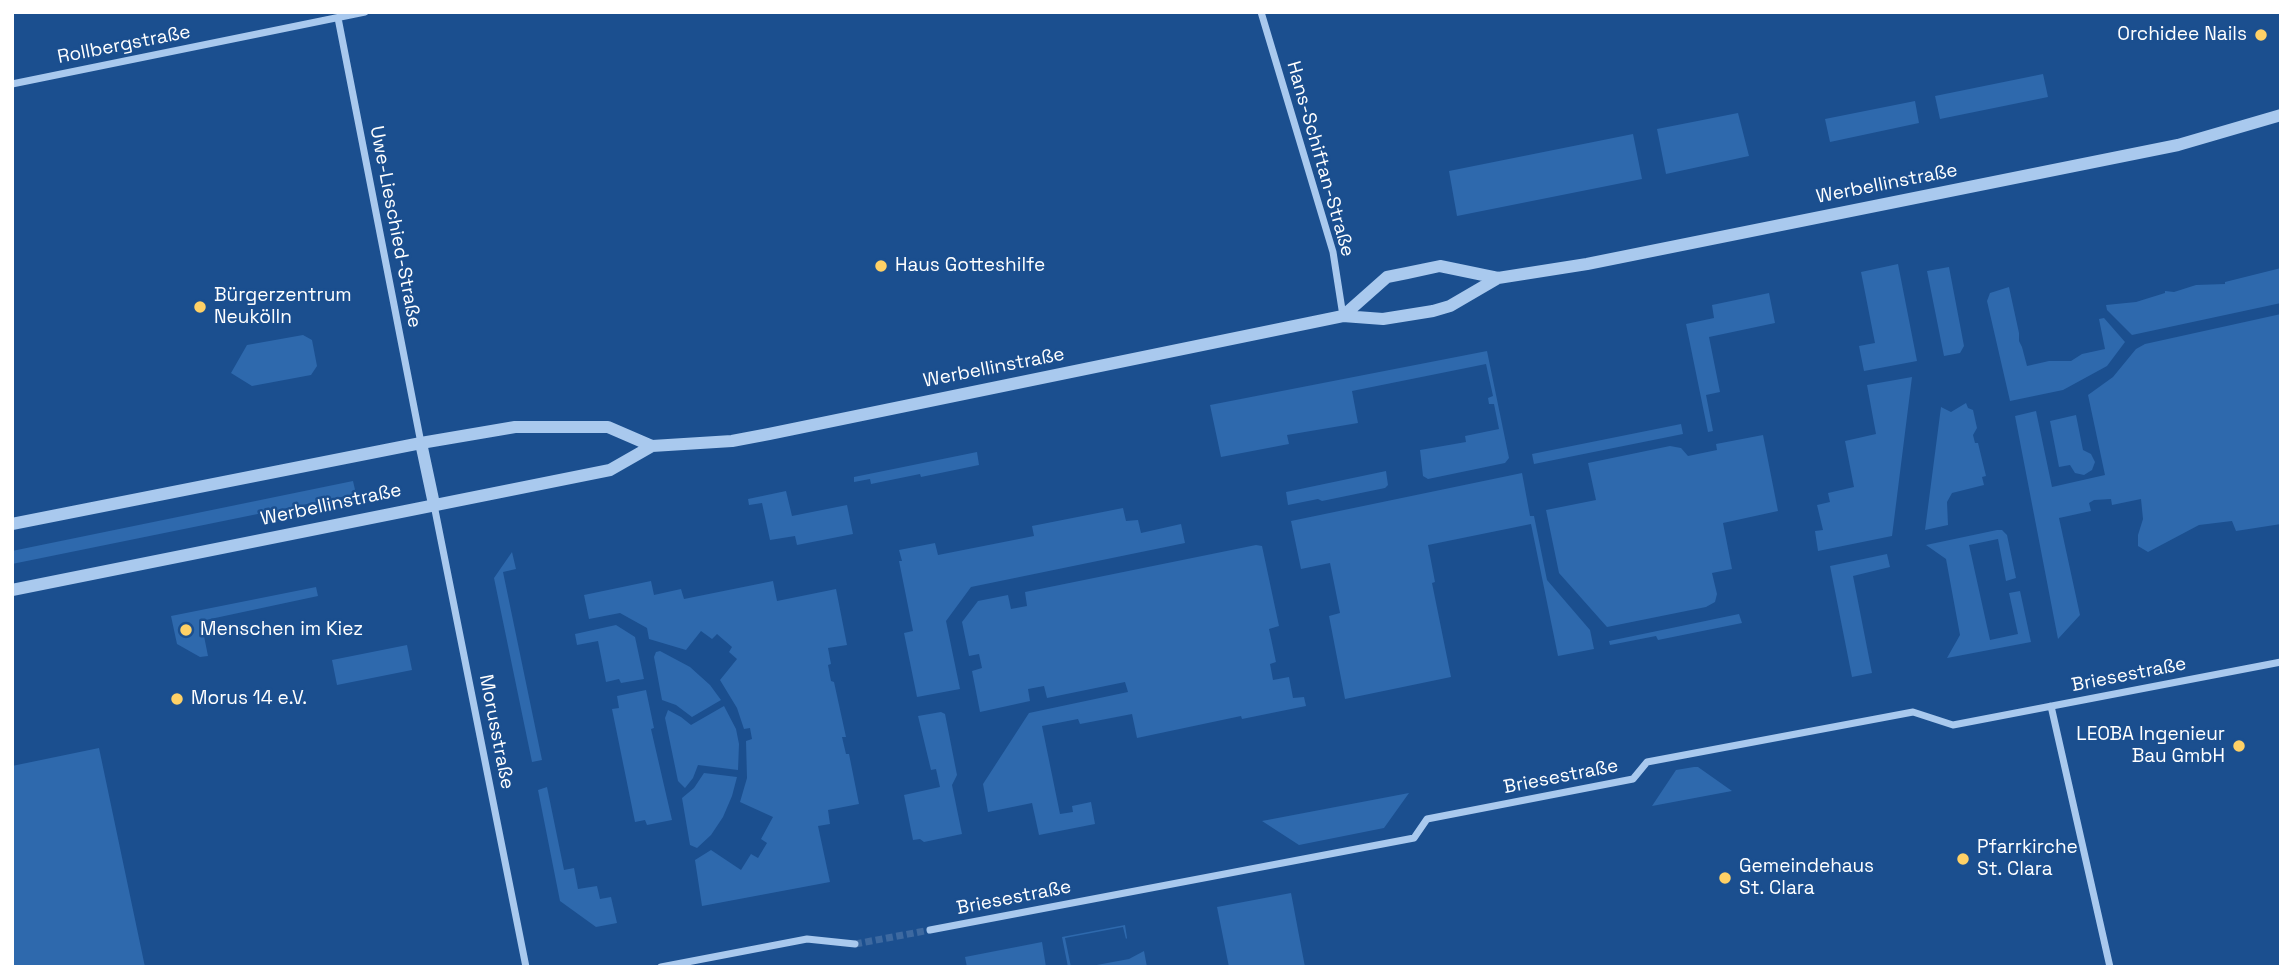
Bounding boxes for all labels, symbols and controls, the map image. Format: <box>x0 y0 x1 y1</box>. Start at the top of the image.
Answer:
street label: Rollbergstraße <box>56 21 192 69</box>
place label: Orchidee Nails <box>2117 24 2247 46</box>
marker: Orchidee Nails <box>2253 27 2269 43</box>
street label: Hans-Schiftan-Straße <box>1281 59 1359 259</box>
street label: Uwe-Lieschied-Straße <box>364 124 426 330</box>
street label: Werbellinstraße <box>1814 159 1960 209</box>
place label: Haus Gotteshilfe <box>895 255 1045 277</box>
marker: Haus Gotteshilfe <box>873 258 889 274</box>
place label: Bürgerzentrum Neukölln <box>214 285 352 329</box>
marker: Bürgerzentrum Neukölln <box>192 299 208 315</box>
street label: Werbellinstraße <box>921 343 1067 393</box>
street label: Werbellinstraße <box>259 479 403 531</box>
place label: Menschen im Kiez <box>200 619 363 641</box>
marker: Menschen im Kiez <box>178 622 194 638</box>
street label: Briesestraße <box>2070 653 2188 697</box>
street label: Morusstraße <box>474 673 518 791</box>
place label: Morus 14 e.V. <box>191 688 307 710</box>
marker: Morus 14 e.V. <box>169 691 185 707</box>
place label: LEOBA Ingenieur Bau GmbH <box>2076 724 2225 768</box>
marker: LEOBA Ingenieur Bau GmbH <box>2231 738 2247 754</box>
street label: Briesestraße <box>1502 755 1620 799</box>
place label: Pfarrkirche St. Clara <box>1977 837 2078 881</box>
marker: Pfarrkirche St. Clara <box>1955 851 1971 867</box>
place label: Gemeindehaus St. Clara <box>1739 856 1874 900</box>
marker: Gemeindehaus St. Clara <box>1717 870 1733 886</box>
street label: Briesestraße <box>955 876 1073 920</box>

